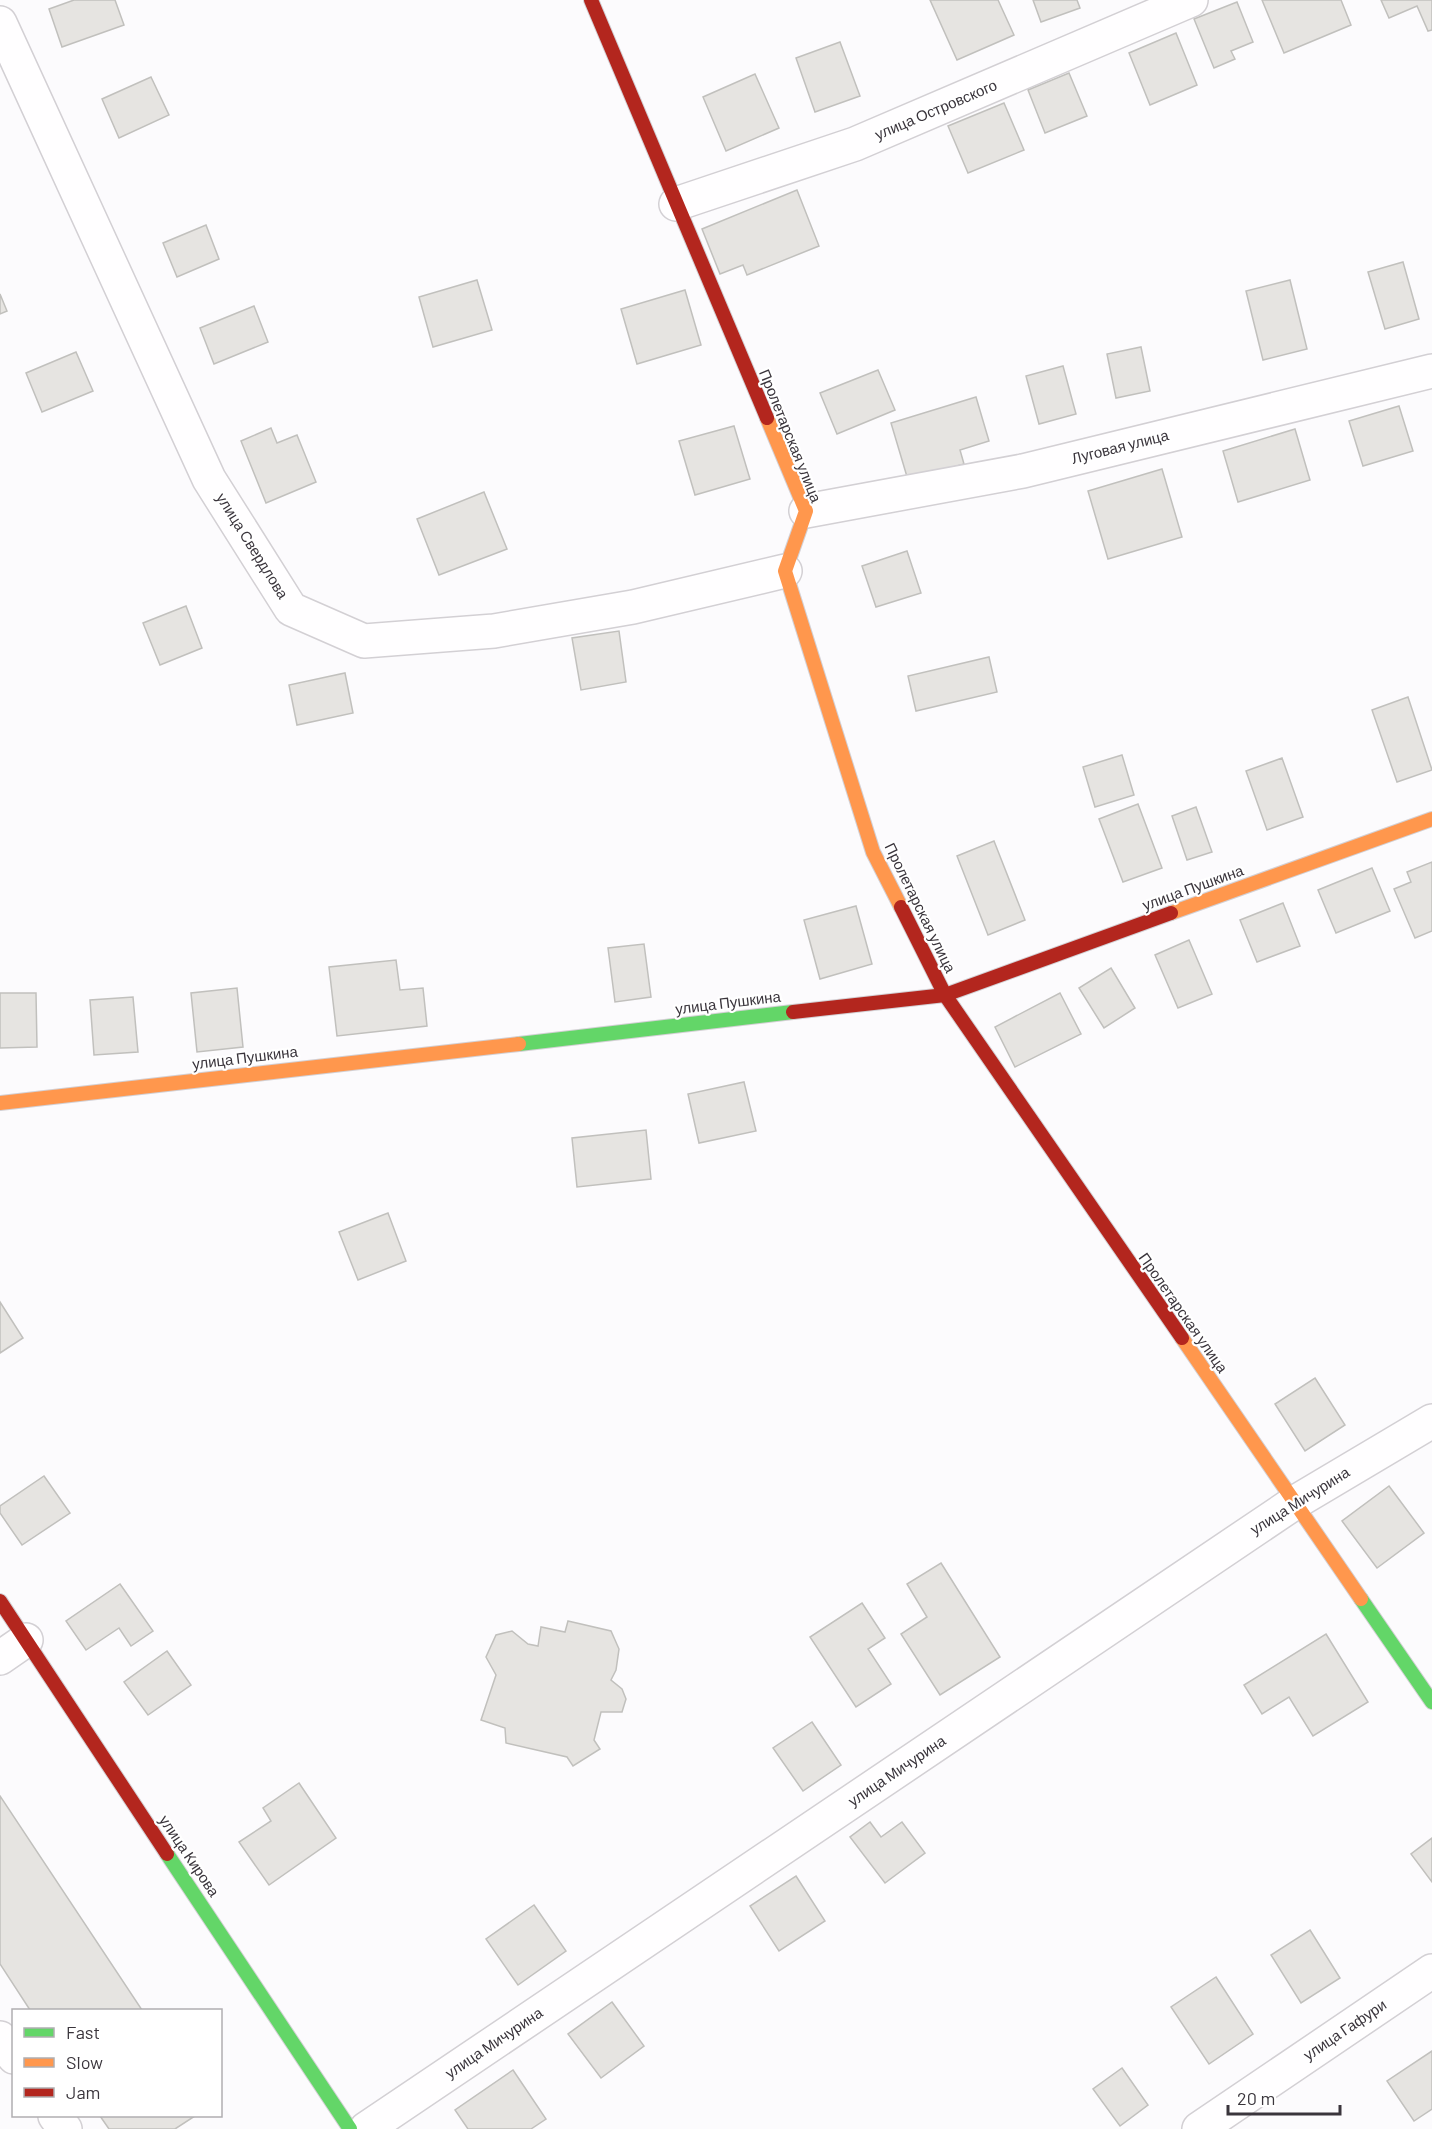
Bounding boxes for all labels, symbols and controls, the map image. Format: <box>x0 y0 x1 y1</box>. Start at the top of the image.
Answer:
street label: улица Островского <box>872 75 999 143</box>
street label: Пролетарская улица <box>756 366 826 506</box>
street label: Луговая улица <box>1069 425 1171 467</box>
street label: улица Свердлова <box>213 489 293 602</box>
street label: Пролетарская улица <box>882 840 960 976</box>
street label: улица Пушкина <box>1140 860 1246 914</box>
street label: улица Пушкина <box>674 987 782 1017</box>
street label: улица Пушкина <box>191 1042 299 1072</box>
street label: Пролетарская улица <box>1136 1249 1232 1376</box>
street label: улица Мичурина <box>1247 1462 1353 1538</box>
street label: улица Мичурина <box>844 1731 949 1809</box>
street label: улица Кирова <box>156 1811 224 1900</box>
street label: улица Гафури <box>1300 1995 1389 2063</box>
street label: улица Мичурина <box>441 2003 546 2081</box>
legend <box>12 2009 222 2117</box>
text: Fast <box>66 2021 100 2043</box>
text: Slow <box>66 2051 103 2073</box>
scale bar <box>1228 2078 1340 2116</box>
text: Jam <box>66 2081 100 2103</box>
text: 20 m <box>1237 2087 1275 2109</box>

